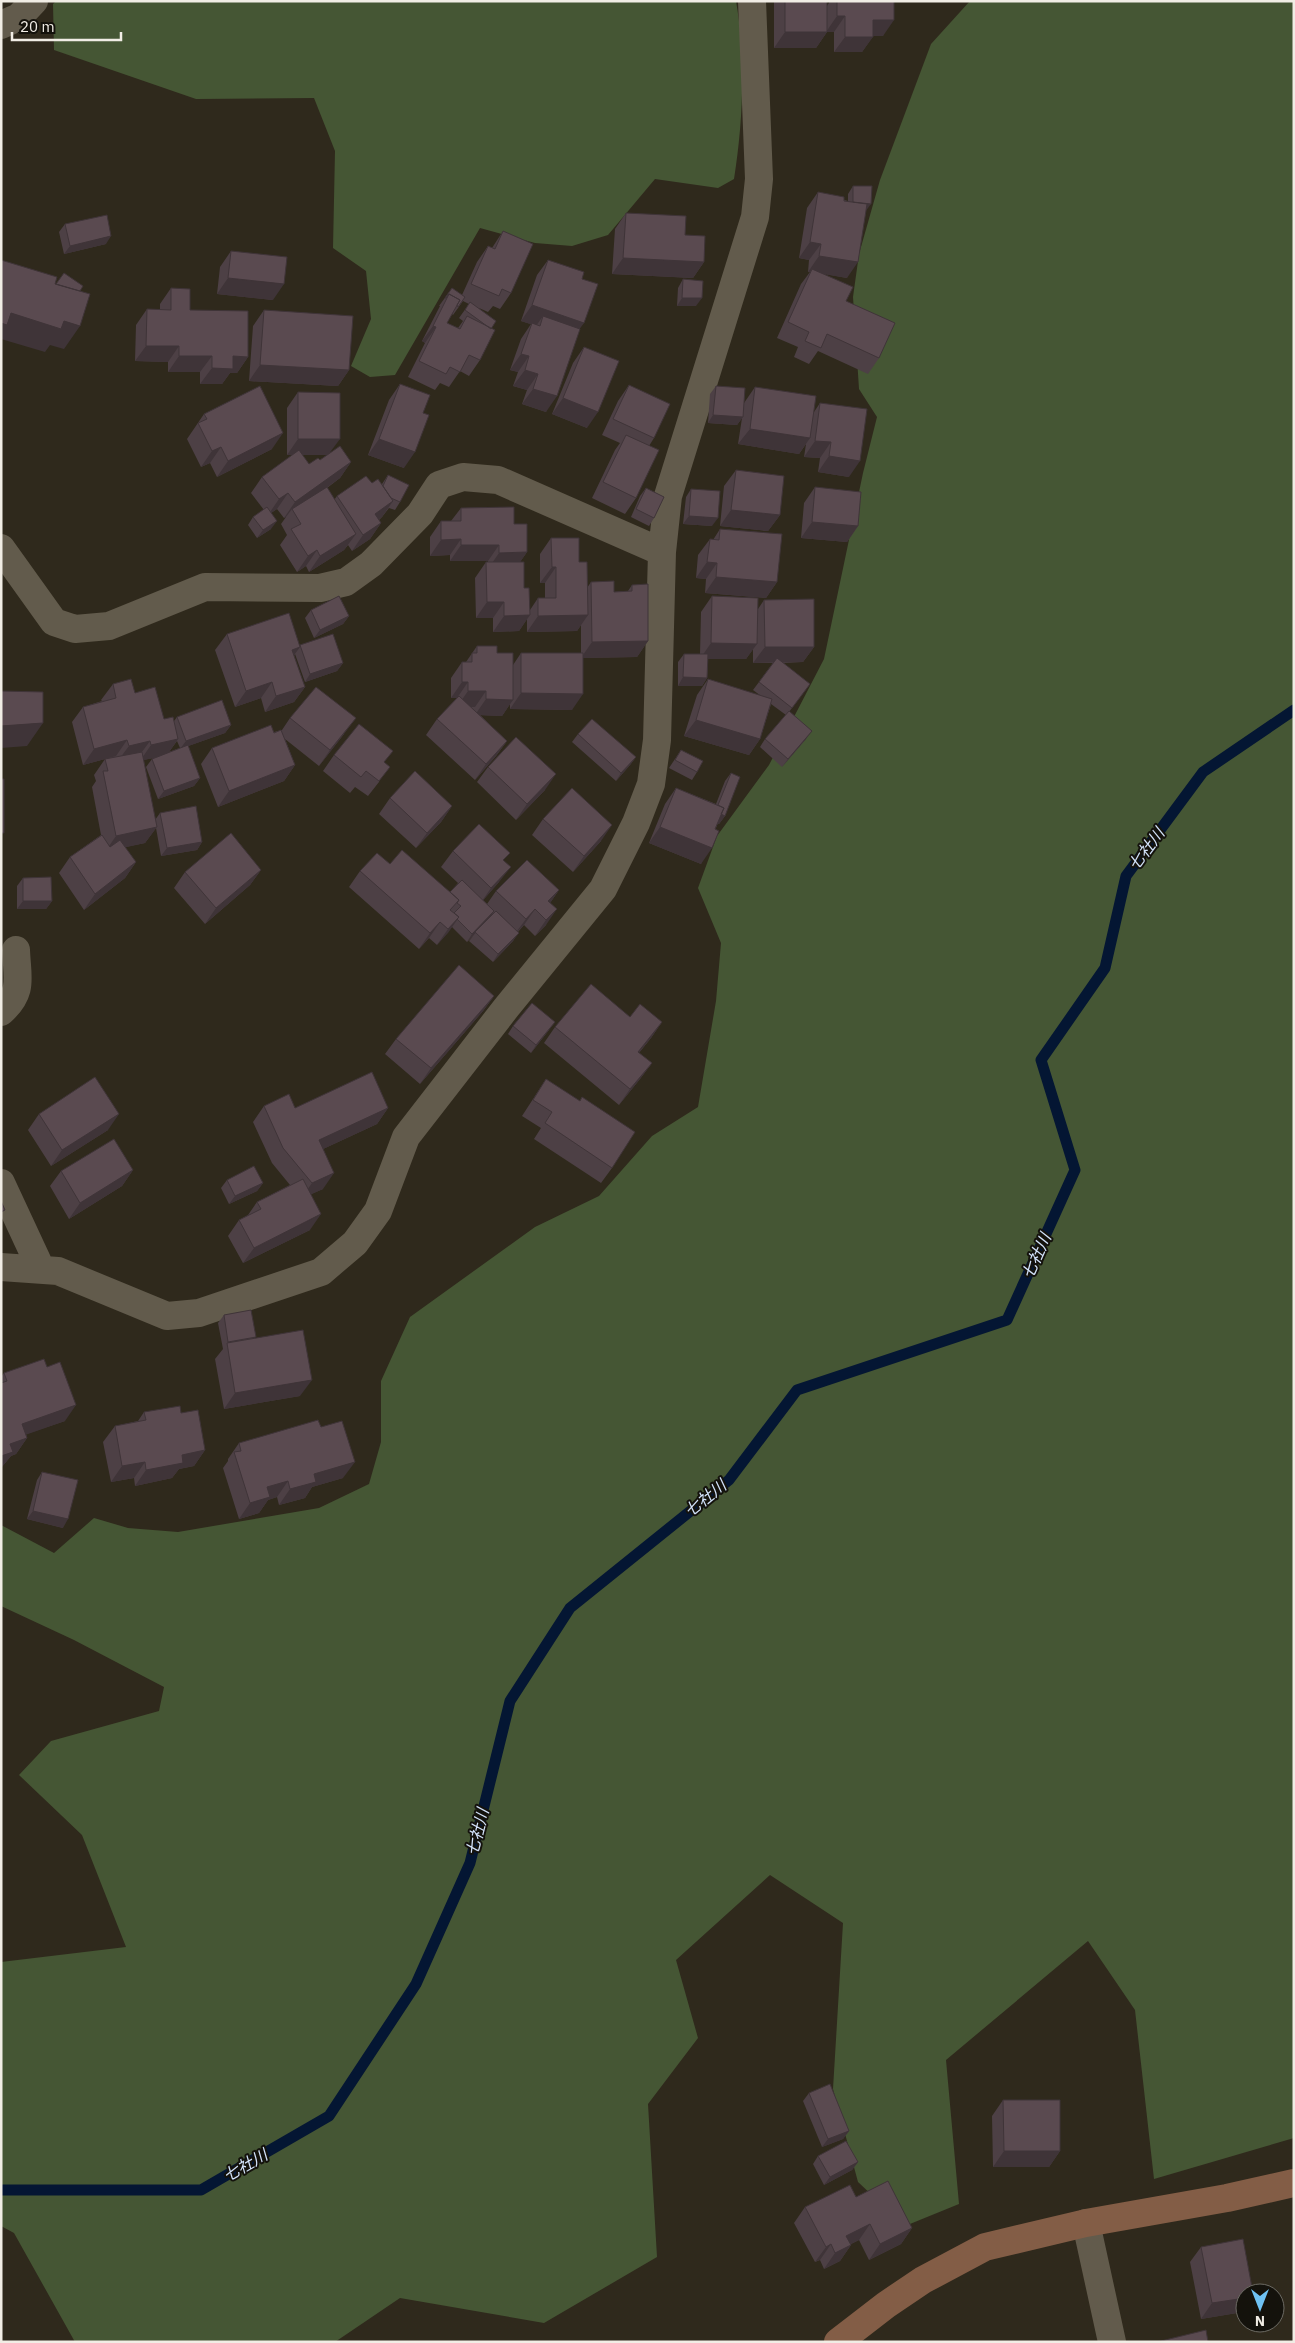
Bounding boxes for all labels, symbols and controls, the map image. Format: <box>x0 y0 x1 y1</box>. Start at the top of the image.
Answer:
scale bar <box>12 10 121 42</box>
text: 20 m <box>20 17 55 36</box>
water label: 七社川 <box>1124 822 1170 874</box>
water label: 七社川 <box>1017 1228 1056 1282</box>
water label: 七社川 <box>680 1474 731 1521</box>
water label: 七社川 <box>461 1804 493 1858</box>
water label: 七社川 <box>219 2143 273 2186</box>
north arrow <box>1235 2283 1285 2333</box>
text: N <box>1255 2312 1265 2330</box>

